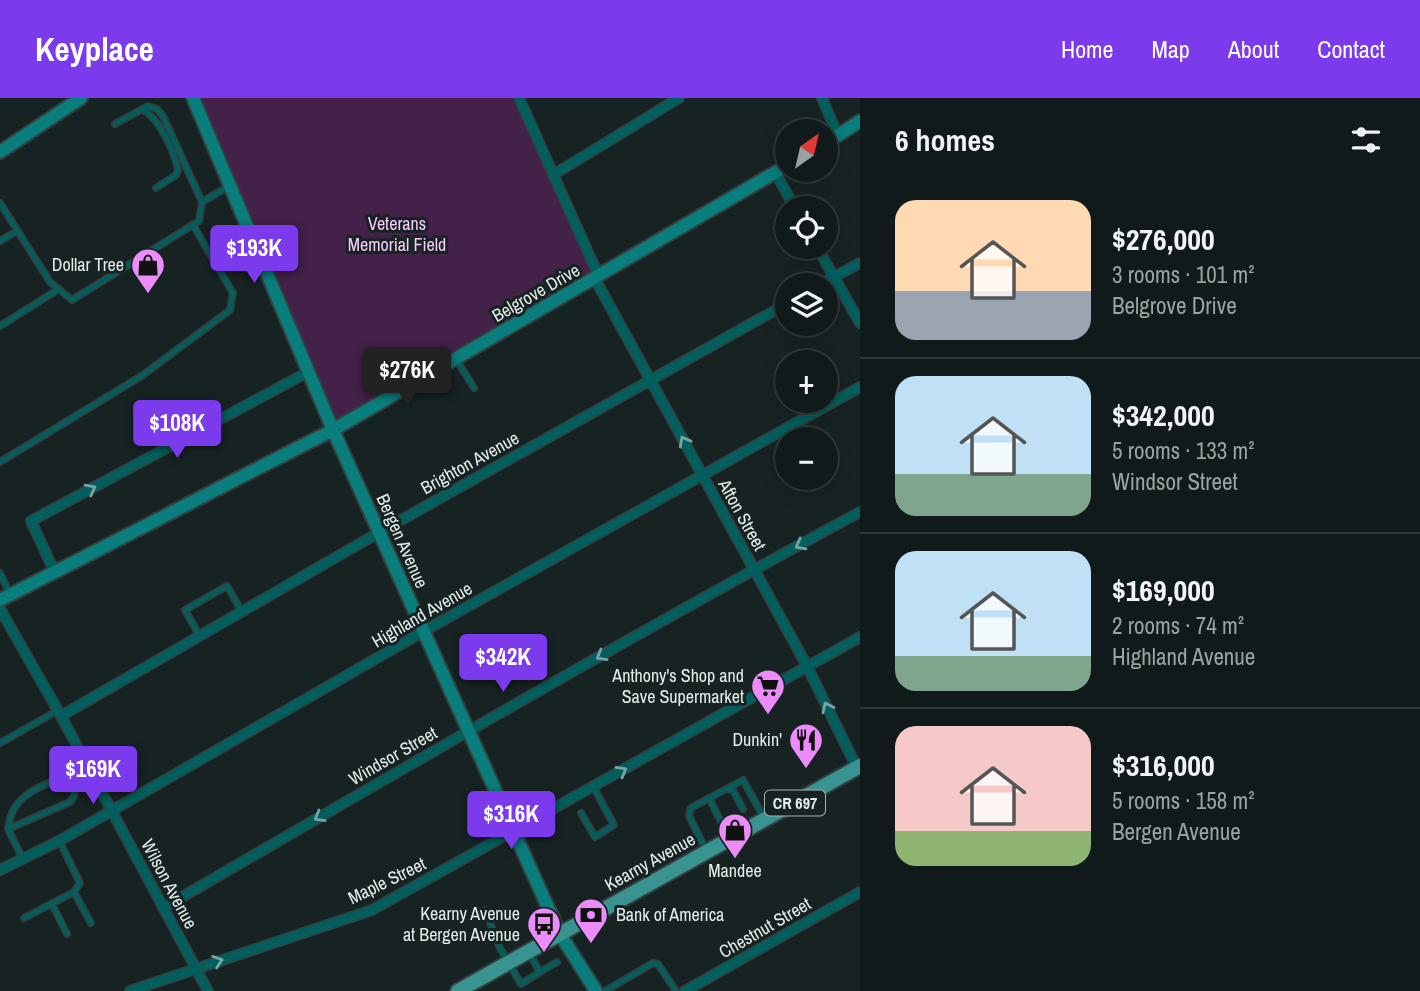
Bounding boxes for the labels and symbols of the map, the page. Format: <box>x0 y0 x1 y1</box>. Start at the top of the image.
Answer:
north arrow <box>775 119 838 182</box>
park label: Veterans Memorial Field <box>348 211 446 257</box>
pin: $193K <box>205 226 303 285</box>
shop icon: Dollar Tree <box>129 246 167 295</box>
place label: Dollar Tree <box>52 252 124 277</box>
street label: Belgrove Drive <box>487 257 584 328</box>
pin: $276K <box>358 348 456 407</box>
pin: $108K <box>128 400 226 460</box>
street label: Brighton Avenue <box>416 425 523 500</box>
one-way arrow <box>679 436 693 449</box>
street label: Afton Street <box>712 474 772 555</box>
one-way arrow <box>84 483 97 497</box>
street label: Bergen Avenue <box>371 490 434 592</box>
one-way arrow <box>795 536 807 550</box>
street label: Highland Avenue <box>367 576 477 653</box>
pin: $342K <box>454 634 552 694</box>
one-way arrow <box>596 648 609 661</box>
place label: Anthony's Shop and Save Supermarket <box>611 663 744 709</box>
supermarket icon: Anthony's Shop and Save Supermarket <box>749 667 787 716</box>
one-way arrow <box>821 702 835 714</box>
street label: Windsor Street <box>344 720 442 791</box>
restaurant icon: Dunkin' <box>787 721 825 770</box>
place label: Dunkin' <box>732 727 782 752</box>
pin: $169K <box>44 746 142 806</box>
one-way arrow <box>615 766 627 779</box>
road number: CR 697 <box>765 790 825 816</box>
pin: $316K <box>462 792 560 851</box>
one-way arrow <box>313 809 326 822</box>
shop icon: Mandee <box>716 811 754 860</box>
street label: Kearny Avenue <box>600 826 699 897</box>
street label: Wilson Avenue <box>135 835 204 933</box>
street label: Maple Street <box>344 851 430 910</box>
place label: Mandee <box>708 858 762 883</box>
street label: Chestnut Street <box>714 891 815 964</box>
bank icon: Bank of America <box>572 896 610 945</box>
place label: Kearny Avenue at Bergen Avenue <box>403 901 520 947</box>
place label: Bank of America <box>616 902 724 927</box>
bus stop icon: Kearny Avenue at Bergen Avenue <box>525 905 563 954</box>
one-way arrow <box>212 955 224 969</box>

